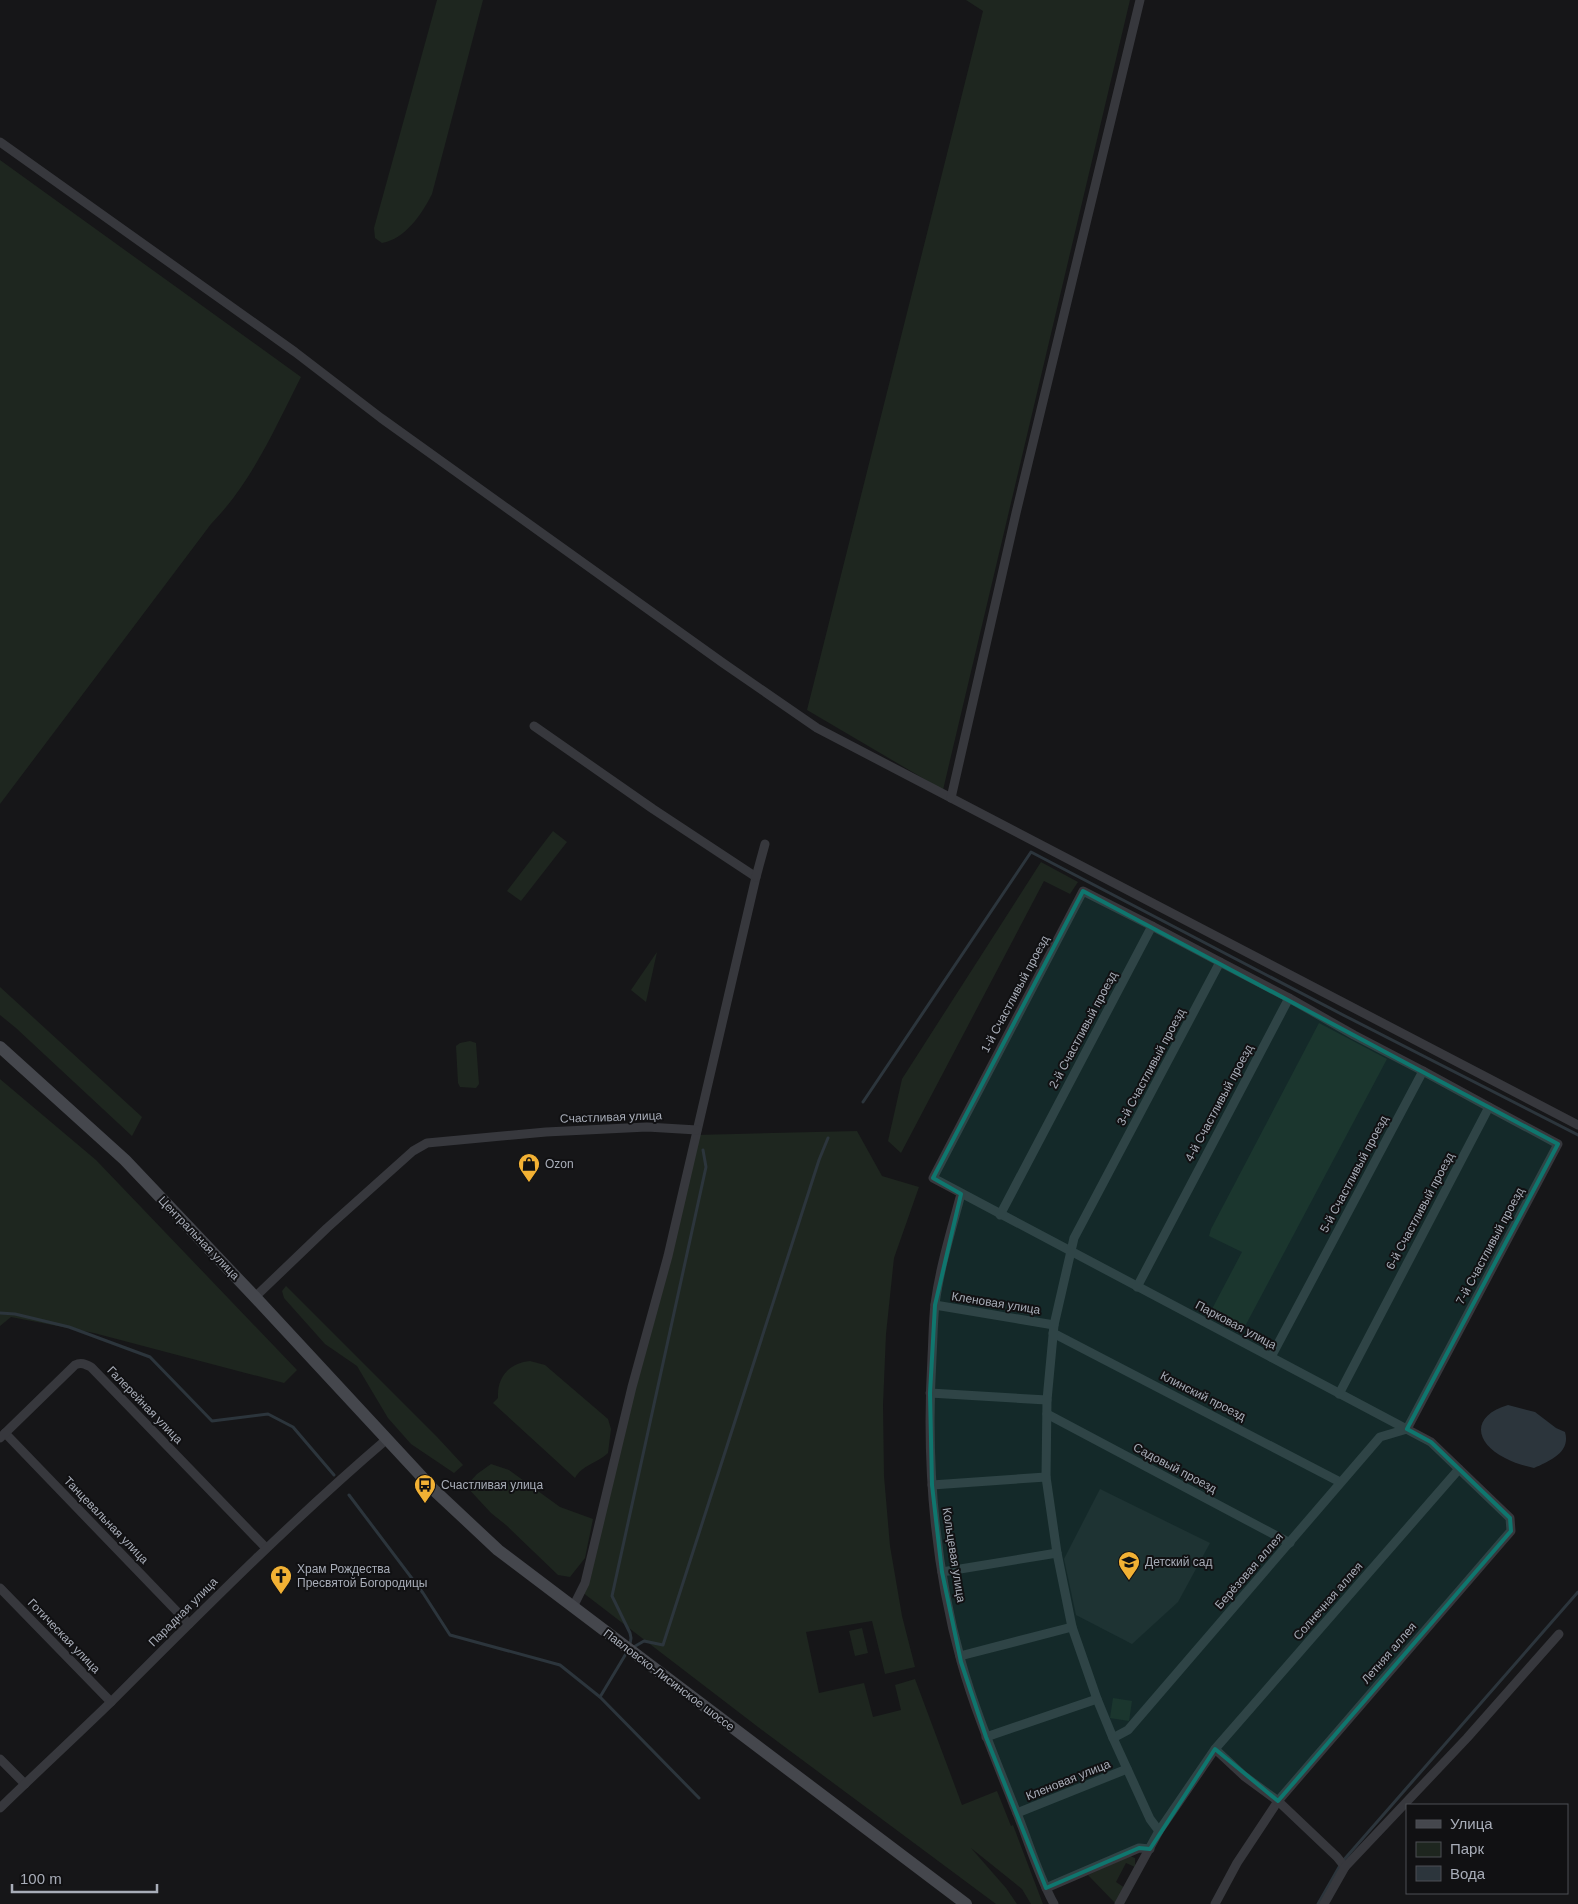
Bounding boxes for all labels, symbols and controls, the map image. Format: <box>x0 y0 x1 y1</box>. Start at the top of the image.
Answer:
street label: 1-й Счастливый проезд <box>978 933 1052 1055</box>
street label: 2-й Счастливый проезд <box>1046 969 1120 1091</box>
street label: 3-й Счастливый проезд <box>1114 1006 1188 1128</box>
street label: 4-й Счастливый проезд <box>1182 1042 1256 1164</box>
street label: Счастливая улица <box>560 1108 663 1126</box>
street label: 5-й Счастливый проезд <box>1317 1113 1391 1235</box>
street label: 6-й Счастливый проезд <box>1383 1150 1457 1272</box>
shop icon: Ozon <box>517 1152 541 1183</box>
place label: Ozon <box>545 1157 574 1171</box>
street label: 7-й Счастливый проезд <box>1453 1185 1527 1307</box>
street label: Центральная улица <box>156 1193 243 1283</box>
street label: Кленовая улица <box>951 1289 1042 1317</box>
street label: Парковая улица <box>1193 1298 1279 1352</box>
street label: Галерейная улица <box>104 1363 186 1447</box>
street label: Клинский проезд <box>1158 1368 1248 1424</box>
street label: Садовый проезд <box>1131 1440 1219 1496</box>
street label: Танцевальная улица <box>61 1473 151 1567</box>
bus stop icon: Счастливая улица <box>413 1473 437 1504</box>
place label: Счастливая улица <box>441 1478 543 1492</box>
street label: Кольцевая улица <box>940 1507 968 1604</box>
street label: Берёзовая аллея <box>1212 1530 1286 1612</box>
school or university icon: Детский сад <box>1117 1550 1141 1581</box>
place label: Детский сад <box>1145 1555 1212 1569</box>
street label: Солнечная аллея <box>1290 1559 1366 1643</box>
place label: Храм Рождества Пресвятой Богородицы <box>297 1562 427 1590</box>
church icon: Храм Рождества Пресвятой Богородицы <box>269 1564 293 1595</box>
street label: Парадная улица <box>146 1574 221 1649</box>
street label: Готическая улица <box>25 1596 103 1676</box>
street label: Летняя аллея <box>1359 1620 1419 1686</box>
street label: Павловско-Лисинское шоссе <box>601 1626 738 1734</box>
street label: Кленовая улица <box>1024 1757 1113 1803</box>
legend <box>1406 1804 1568 1894</box>
text: Улица <box>1450 1815 1493 1832</box>
text: Парк <box>1450 1840 1484 1857</box>
scale bar <box>12 1862 158 1894</box>
text: Вода <box>1450 1865 1486 1882</box>
text: 100 m <box>20 1870 62 1887</box>

